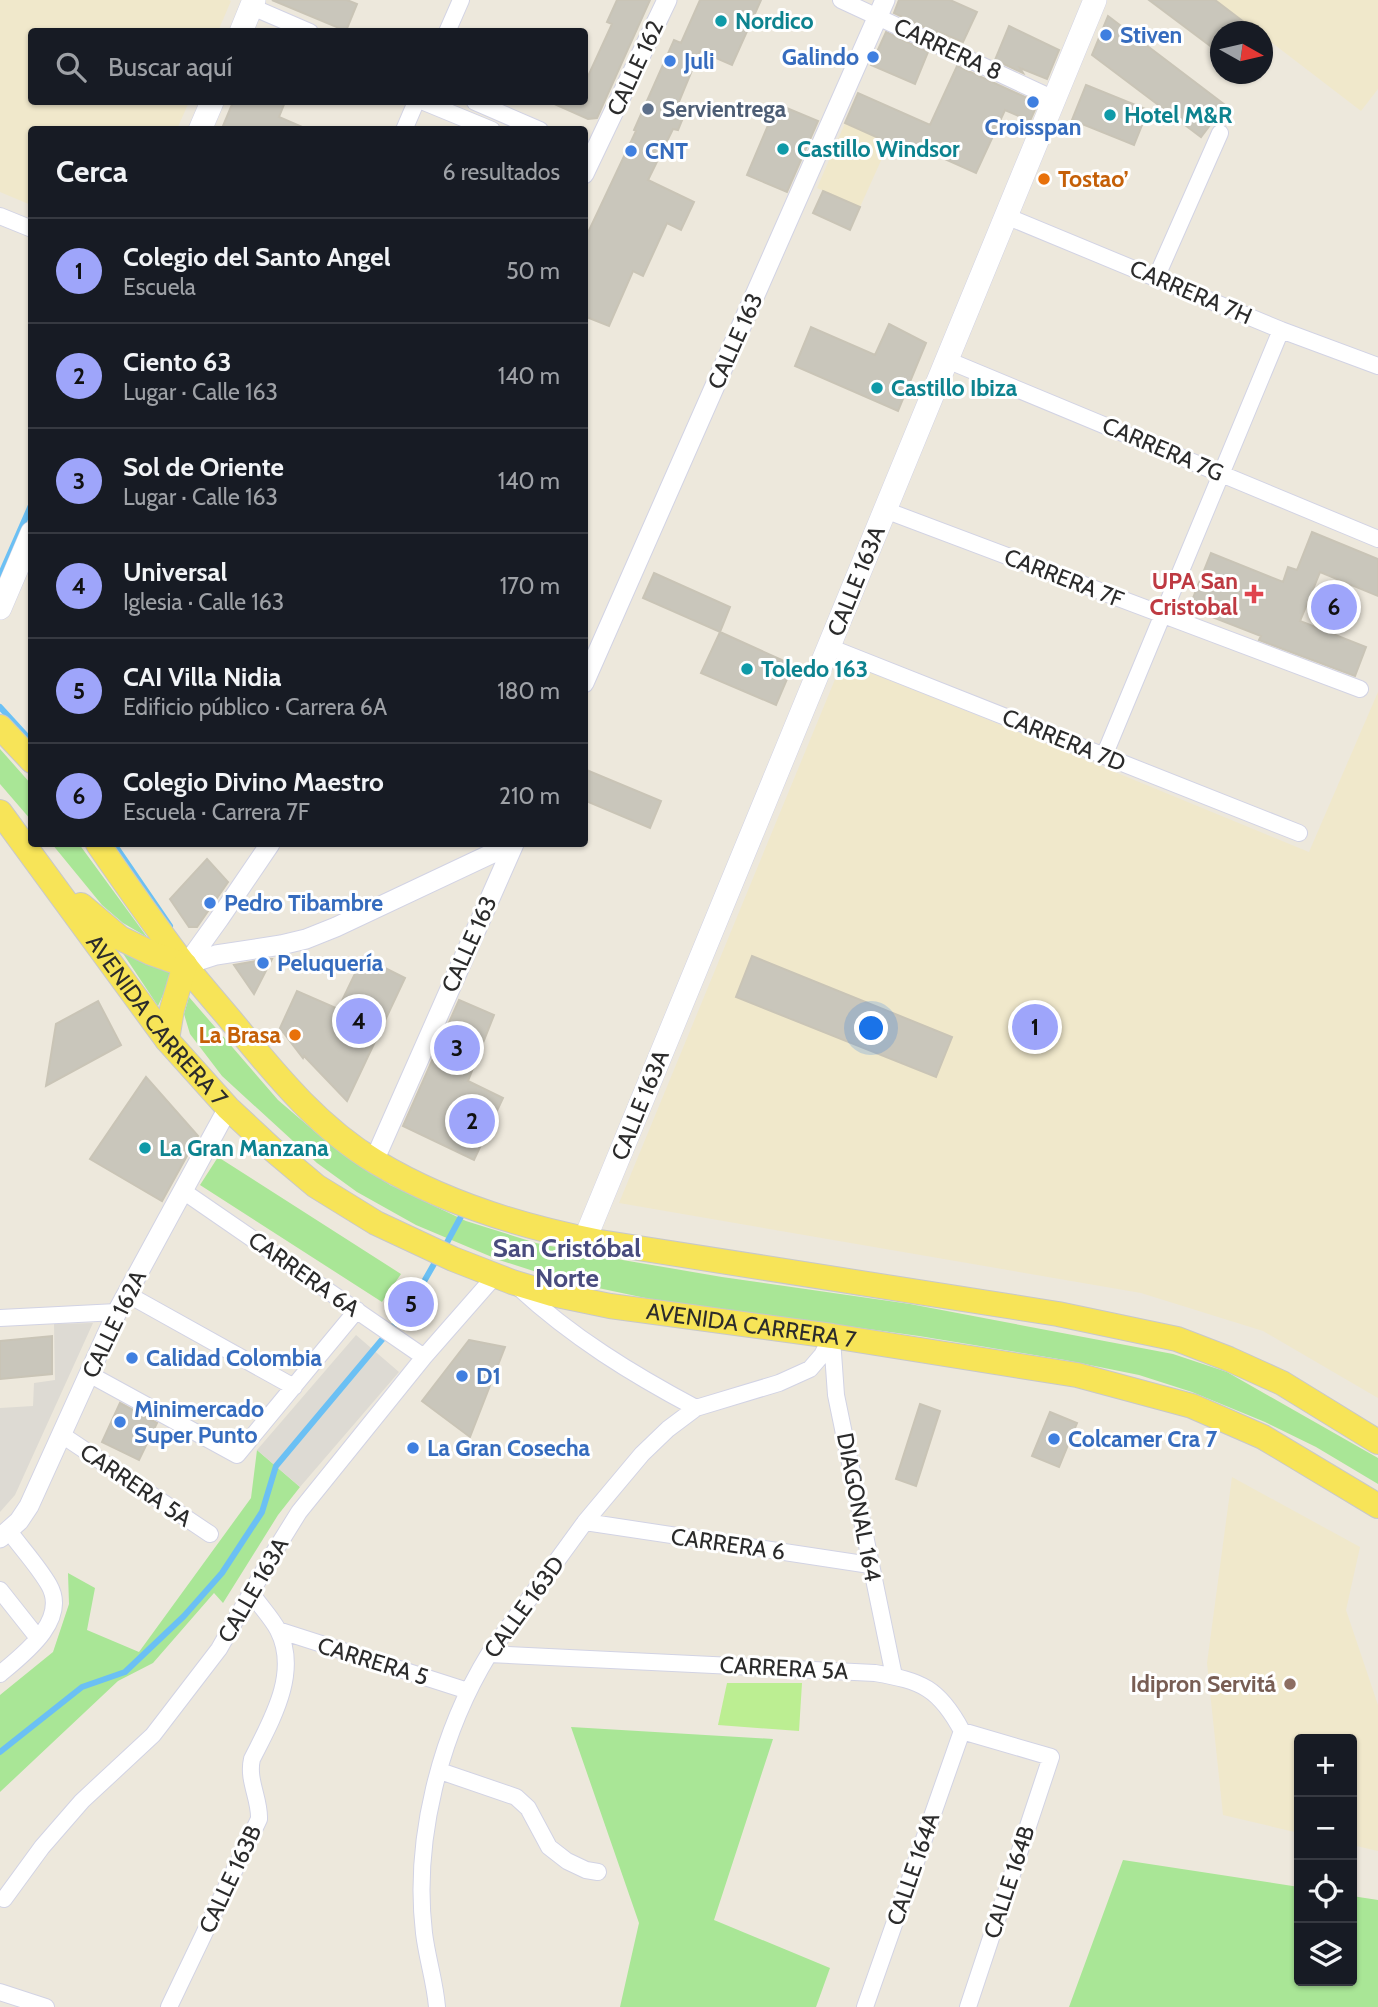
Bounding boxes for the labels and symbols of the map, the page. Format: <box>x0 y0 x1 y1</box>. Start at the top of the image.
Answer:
place label: Nordico <box>735 7 814 35</box>
street label: CARRERA 8 <box>890 12 1006 86</box>
marker: Nordico <box>713 13 729 29</box>
street label: CALLE 162 <box>601 16 669 120</box>
place label: Stiven <box>1120 21 1182 49</box>
north arrow <box>1210 21 1273 84</box>
marker: Stiven <box>1098 27 1114 43</box>
place label: Galindo <box>782 43 859 71</box>
place label: Juli <box>683 47 714 75</box>
marker: Galindo <box>865 49 881 65</box>
marker: Juli <box>662 53 678 69</box>
marker: Croisspan <box>1025 94 1041 110</box>
place label: Servientrega <box>662 95 787 123</box>
marker: Servientrega <box>640 101 656 117</box>
place label: Hotel M&R <box>1124 101 1233 129</box>
marker: Hotel M&R <box>1102 107 1118 123</box>
place label: Croisspan <box>985 113 1081 141</box>
place label: Castillo Windsor <box>797 135 960 163</box>
place label: CNT <box>645 137 688 165</box>
marker: Castillo Windsor <box>775 141 791 157</box>
marker: CNT <box>623 143 639 159</box>
place label: Tostao’ <box>1058 165 1129 193</box>
marker: Tostao’ <box>1036 171 1052 187</box>
street label: CARRERA 7H <box>1126 254 1256 330</box>
street label: CALLE 163 <box>701 289 769 393</box>
place label: Castillo Ibiza <box>891 374 1018 402</box>
marker: Castillo Ibiza <box>869 380 885 396</box>
street label: CARRERA 7G <box>1098 411 1228 487</box>
street label: CALLE 163A <box>821 522 891 640</box>
street label: CARRERA 7F <box>1000 542 1128 614</box>
place label: UPA San Cristobal <box>1149 567 1238 621</box>
pin: 6 <box>1311 581 1357 633</box>
marker: UPA San Cristobal <box>1244 584 1264 604</box>
place label: Toledo 163 <box>761 655 868 683</box>
marker: Toledo 163 <box>739 661 755 677</box>
street label: CARRERA 7D <box>998 703 1130 777</box>
place label: Pedro Tibambre <box>224 889 383 917</box>
street label: CALLE 163 <box>435 892 503 996</box>
marker: Pedro Tibambre <box>202 895 218 911</box>
street label: AVENIDA CARRERA 7 <box>80 929 234 1112</box>
place label: Peluquería <box>277 949 384 977</box>
marker: Peluquería <box>255 955 271 971</box>
pin: 4 <box>336 995 382 1047</box>
pin: 1 <box>1012 1001 1058 1053</box>
your location <box>854 1011 888 1045</box>
place label: La Brasa <box>199 1021 282 1049</box>
pin: 3 <box>434 1022 480 1074</box>
marker: La Brasa <box>287 1027 303 1043</box>
street label: CALLE 163A <box>605 1046 675 1164</box>
pin: 2 <box>449 1095 495 1147</box>
place label: La Gran Manzana <box>159 1134 329 1162</box>
marker: La Gran Manzana <box>137 1140 153 1156</box>
street label: CARRERA 6A <box>243 1225 365 1323</box>
district label: San Cristóbal Norte <box>493 1232 641 1294</box>
street label: CALLE 162A <box>76 1266 152 1382</box>
pin: 5 <box>388 1278 434 1330</box>
street label: AVENIDA CARRERA 7 <box>645 1297 859 1354</box>
place label: Calidad Colombia <box>146 1344 322 1372</box>
marker: Calidad Colombia <box>124 1350 140 1366</box>
place label: D1 <box>476 1362 501 1390</box>
marker: D1 <box>454 1368 470 1384</box>
place label: Minimercado Super Punto <box>134 1395 264 1449</box>
marker: Minimercado Super Punto <box>112 1414 128 1430</box>
place label: Colcamer Cra 7 <box>1068 1425 1217 1453</box>
street label: DIAGONAL 164 <box>831 1430 887 1584</box>
marker: Colcamer Cra 7 <box>1046 1431 1062 1447</box>
place label: La Gran Cosecha <box>427 1434 591 1462</box>
street label: CARRERA 5A <box>75 1437 197 1533</box>
marker: La Gran Cosecha <box>405 1440 421 1456</box>
street label: CARRERA 6 <box>669 1522 787 1566</box>
street label: CALLE 163A <box>212 1533 294 1647</box>
street label: CALLE 163D <box>478 1551 570 1663</box>
street label: CARRERA 5 <box>314 1631 432 1691</box>
street label: CARRERA 5A <box>719 1651 849 1685</box>
place label: Idipron Servitá <box>1131 1670 1277 1698</box>
marker: Idipron Servitá <box>1282 1676 1298 1692</box>
street label: CALLE 164A <box>881 1809 945 1929</box>
street label: CALLE 163B <box>193 1820 267 1938</box>
street label: CALLE 164B <box>978 1822 1040 1942</box>

